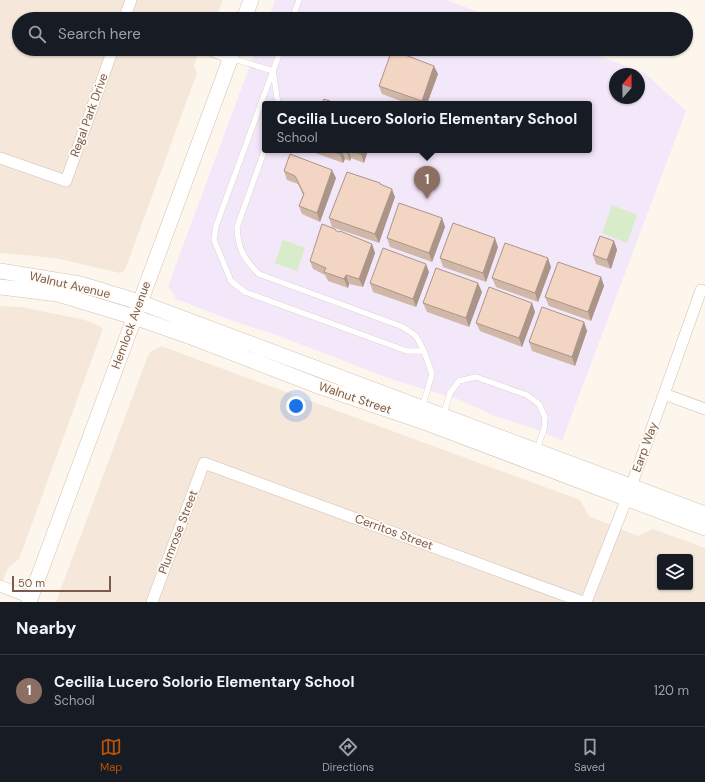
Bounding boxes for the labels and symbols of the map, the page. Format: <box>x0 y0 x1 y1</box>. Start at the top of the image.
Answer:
north arrow <box>609 68 645 104</box>
street label: Regal Park Drive <box>66 71 112 159</box>
pin: 1 <box>414 166 440 199</box>
street label: Walnut Avenue <box>28 268 112 302</box>
street label: Hemlock Avenue <box>108 279 154 371</box>
street label: Walnut Street <box>317 378 394 418</box>
your location <box>286 396 306 416</box>
street label: Earp Way <box>629 419 662 474</box>
street label: Plumrose Street <box>155 488 201 576</box>
street label: Cerritos Street <box>353 510 436 554</box>
scale bar <box>12 574 111 593</box>

